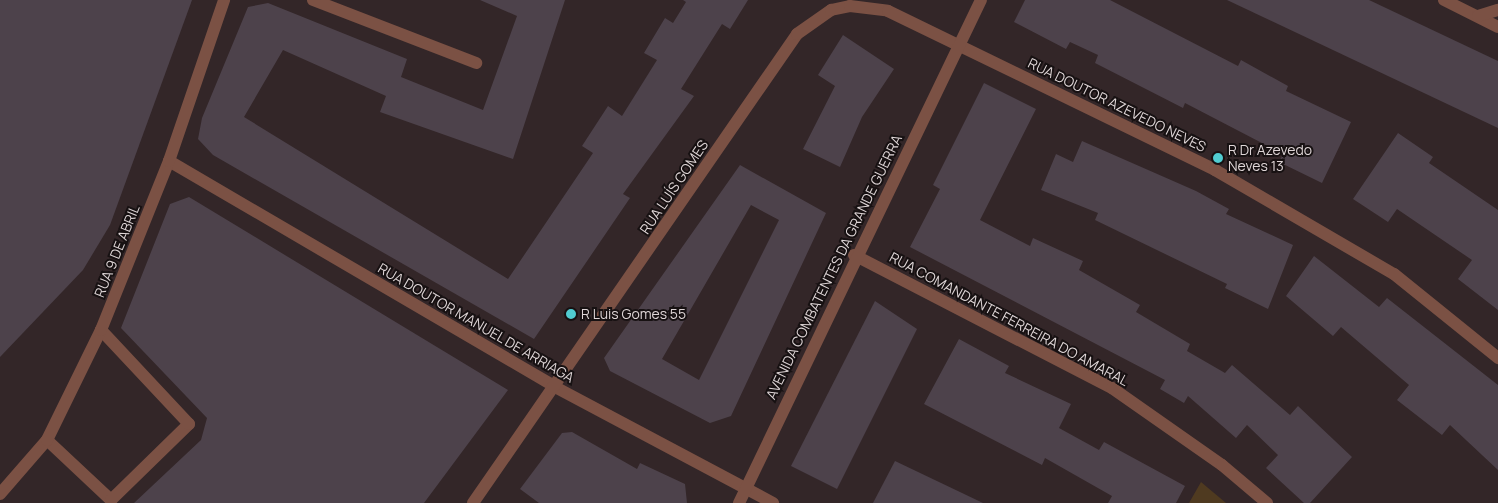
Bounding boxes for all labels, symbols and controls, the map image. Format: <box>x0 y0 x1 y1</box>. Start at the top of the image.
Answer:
street label: RUA DOUTOR AZEVEDO NEVES <box>1025 55 1209 155</box>
street label: AVENIDA COMBATENTES DA GRANDE GUERRA <box>762 132 906 402</box>
street label: RUA LUÍS GOMES <box>636 137 712 237</box>
place label: R Dr Azevedo Neves 13 <box>1228 142 1312 174</box>
marker: R Dr Azevedo Neves 13 <box>1212 152 1224 164</box>
street label: RUA 9 DE ABRIL <box>91 202 143 300</box>
street label: RUA COMANDANTE FERREIRA DO AMARAL <box>887 249 1131 389</box>
street label: RUA DOUTOR MANUEL DE ARRIAGA <box>375 260 577 386</box>
place label: R Luis Gomes 55 <box>581 306 686 322</box>
marker: R Luis Gomes 55 <box>565 308 577 320</box>

